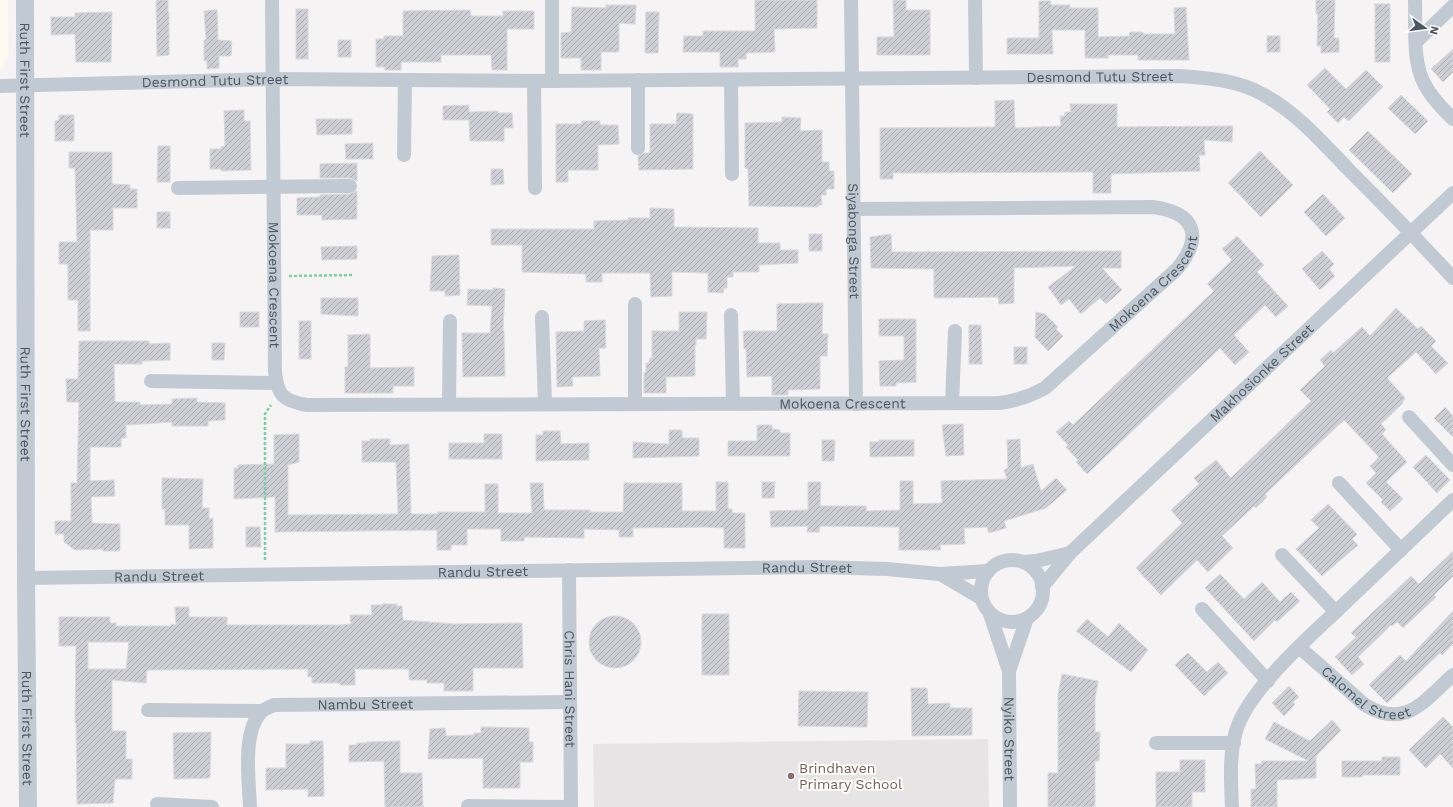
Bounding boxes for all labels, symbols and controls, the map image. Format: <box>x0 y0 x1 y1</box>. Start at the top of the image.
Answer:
north arrow <box>1405 8 1445 48</box>
street label: Ruth First Street <box>17 22 33 138</box>
text: N <box>1427 25 1442 36</box>
street label: Desmond Tutu Street <box>1026 68 1174 85</box>
street label: Desmond Tutu Street <box>141 71 289 90</box>
street label: Siyabonga Street <box>845 183 863 299</box>
street label: Mokoena Crescent <box>266 222 283 348</box>
street label: Mokoena Crescent <box>1105 235 1200 335</box>
street label: Makhosionke Street <box>1207 320 1317 425</box>
street label: Ruth First Street <box>18 346 34 462</box>
street label: Mokoena Crescent <box>779 395 906 412</box>
street label: Randu Street <box>762 559 852 576</box>
street label: Randu Street <box>438 563 528 580</box>
street label: Randu Street <box>114 568 204 585</box>
street label: Chris Hani Street <box>562 630 579 748</box>
street label: Calomel Street <box>1318 663 1413 722</box>
street label: Ruth First Street <box>19 670 36 786</box>
street label: Nambu Street <box>317 696 414 713</box>
street label: Nyiko Street <box>1001 697 1018 781</box>
place label: Brindhaven Primary School <box>799 760 903 792</box>
marker: Brindhaven Primary School <box>786 771 796 781</box>

